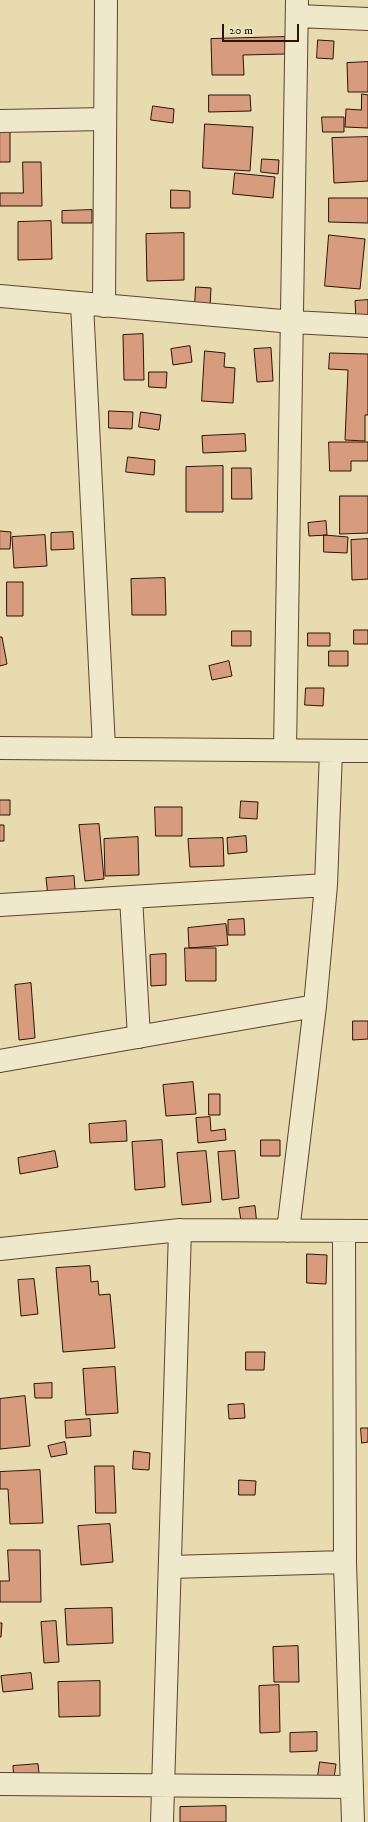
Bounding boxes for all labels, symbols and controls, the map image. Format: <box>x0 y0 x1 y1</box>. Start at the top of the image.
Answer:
scale bar <box>224 16 301 42</box>
text: 20 m <box>229 23 253 38</box>

